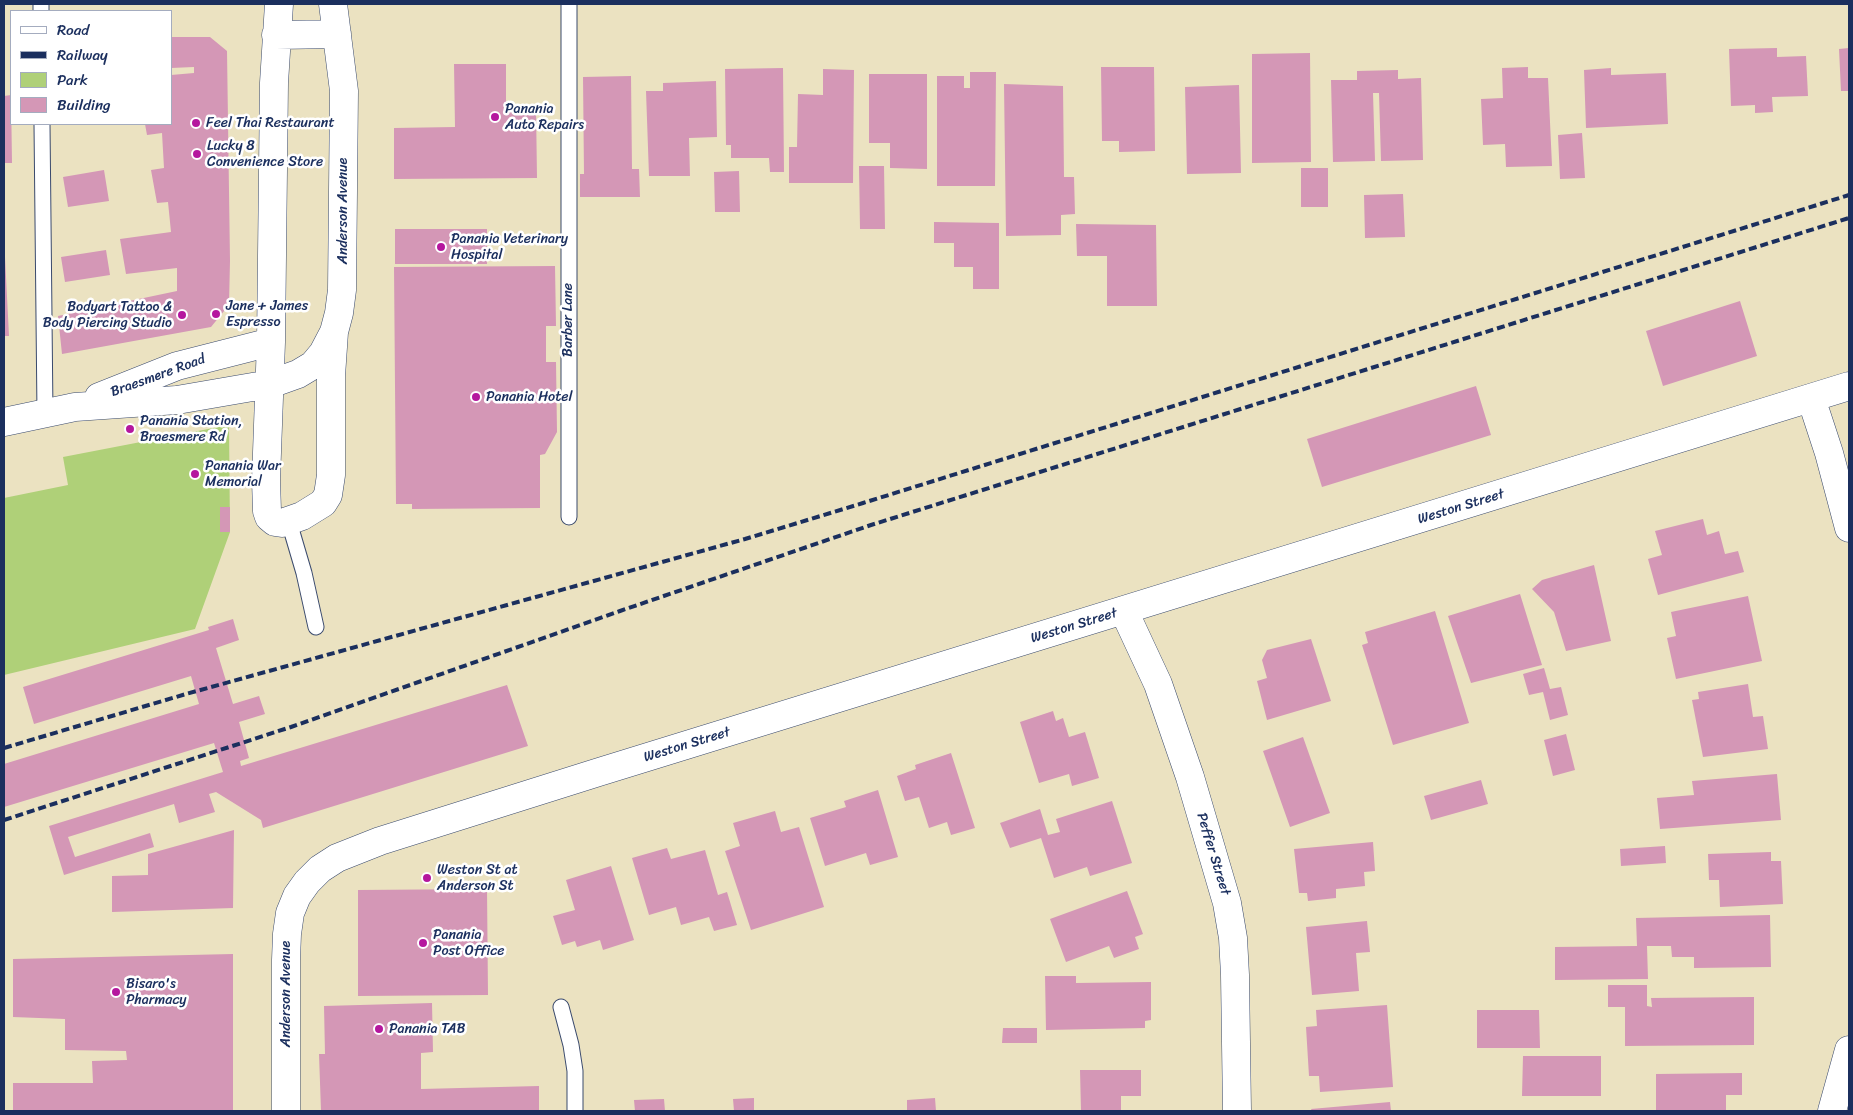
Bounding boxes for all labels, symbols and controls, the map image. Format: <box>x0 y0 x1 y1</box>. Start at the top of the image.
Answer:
legend <box>10 10 172 125</box>
text: Road <box>57 17 89 43</box>
text: Railway <box>57 42 108 68</box>
text: Park <box>57 67 88 93</box>
text: Building <box>57 92 111 118</box>
place label: Panania Auto Repairs <box>505 101 584 134</box>
marker: Panania Auto Repairs <box>489 111 501 123</box>
place label: Feel Thai Restaurant <box>206 115 335 131</box>
marker: Feel Thai Restaurant <box>190 117 202 129</box>
place label: Lucky 8 Convenience Store <box>207 138 323 170</box>
marker: Lucky 8 Convenience Store <box>191 148 203 160</box>
street label: Anderson Avenue <box>335 158 351 264</box>
place label: Panania Veterinary Hospital <box>451 231 568 264</box>
marker: Panania Veterinary Hospital <box>435 241 447 253</box>
street label: Barber Lane <box>560 283 576 357</box>
place label: Jane + James Espresso <box>226 298 308 331</box>
place label: Bodyart Tattoo & Body Piercing Studio <box>43 299 172 332</box>
marker: Jane + James Espresso <box>210 308 222 320</box>
marker: Bodyart Tattoo & Body Piercing Studio <box>176 309 188 321</box>
street label: Braesmere Road <box>108 351 208 401</box>
place label: Panania Hotel <box>486 389 573 405</box>
marker: Panania Hotel <box>470 391 482 403</box>
place label: Panania Station, Braesmere Rd <box>140 413 242 446</box>
marker: Panania Station, Braesmere Rd <box>124 423 136 435</box>
place label: Panania War Memorial <box>205 458 281 491</box>
marker: Panania War Memorial <box>189 468 201 480</box>
street label: Weston Street <box>1416 486 1506 528</box>
street label: Weston Street <box>1029 605 1119 647</box>
street label: Weston Street <box>642 724 732 766</box>
street label: Peffer Street <box>1192 811 1234 897</box>
place label: Weston St at Anderson St <box>437 862 518 894</box>
marker: Weston St at Anderson St <box>421 872 433 884</box>
place label: Panania Post Office <box>433 927 504 960</box>
marker: Panania Post Office <box>417 937 429 949</box>
street label: Anderson Avenue <box>278 941 294 1047</box>
place label: Bisaro's Pharmacy <box>126 976 187 1009</box>
marker: Bisaro's Pharmacy <box>110 986 122 998</box>
place label: Panania TAB <box>389 1021 465 1037</box>
marker: Panania TAB <box>373 1023 385 1035</box>

